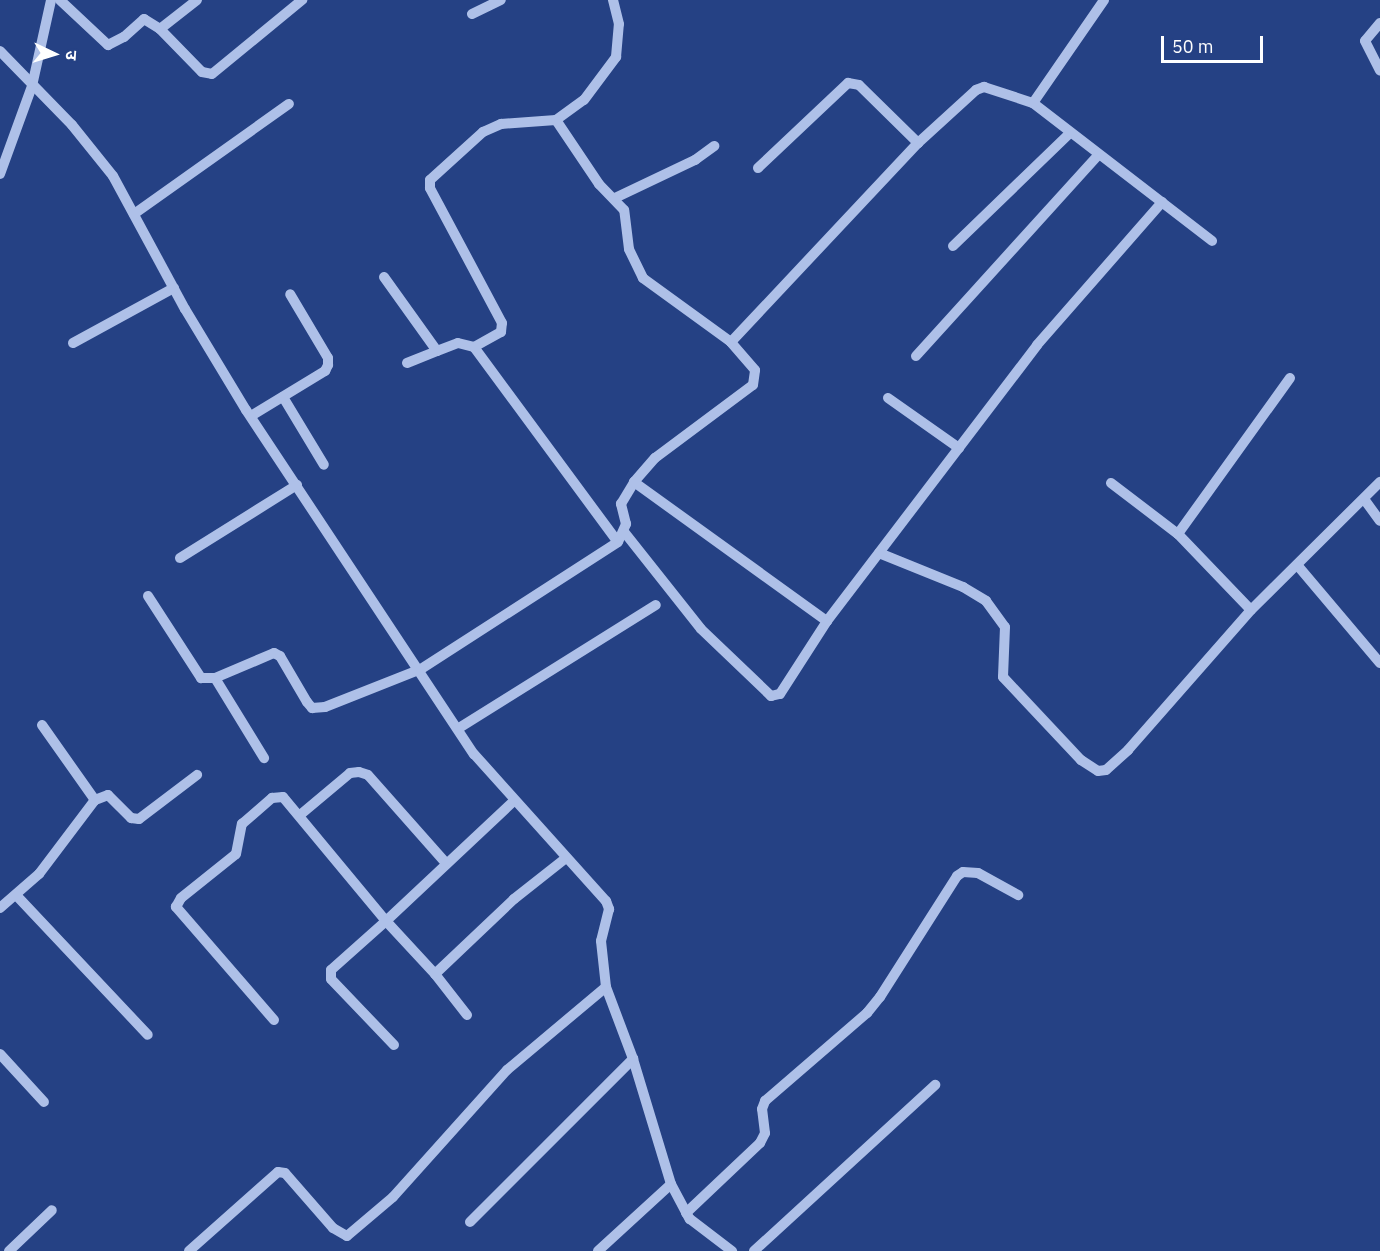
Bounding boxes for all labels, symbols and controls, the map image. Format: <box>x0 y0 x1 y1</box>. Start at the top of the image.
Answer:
north arrow <box>24 24 84 84</box>
scale bar <box>1164 24 1266 62</box>
text: 50 m <box>1172 35 1214 58</box>
text: उ <box>62 50 82 61</box>

